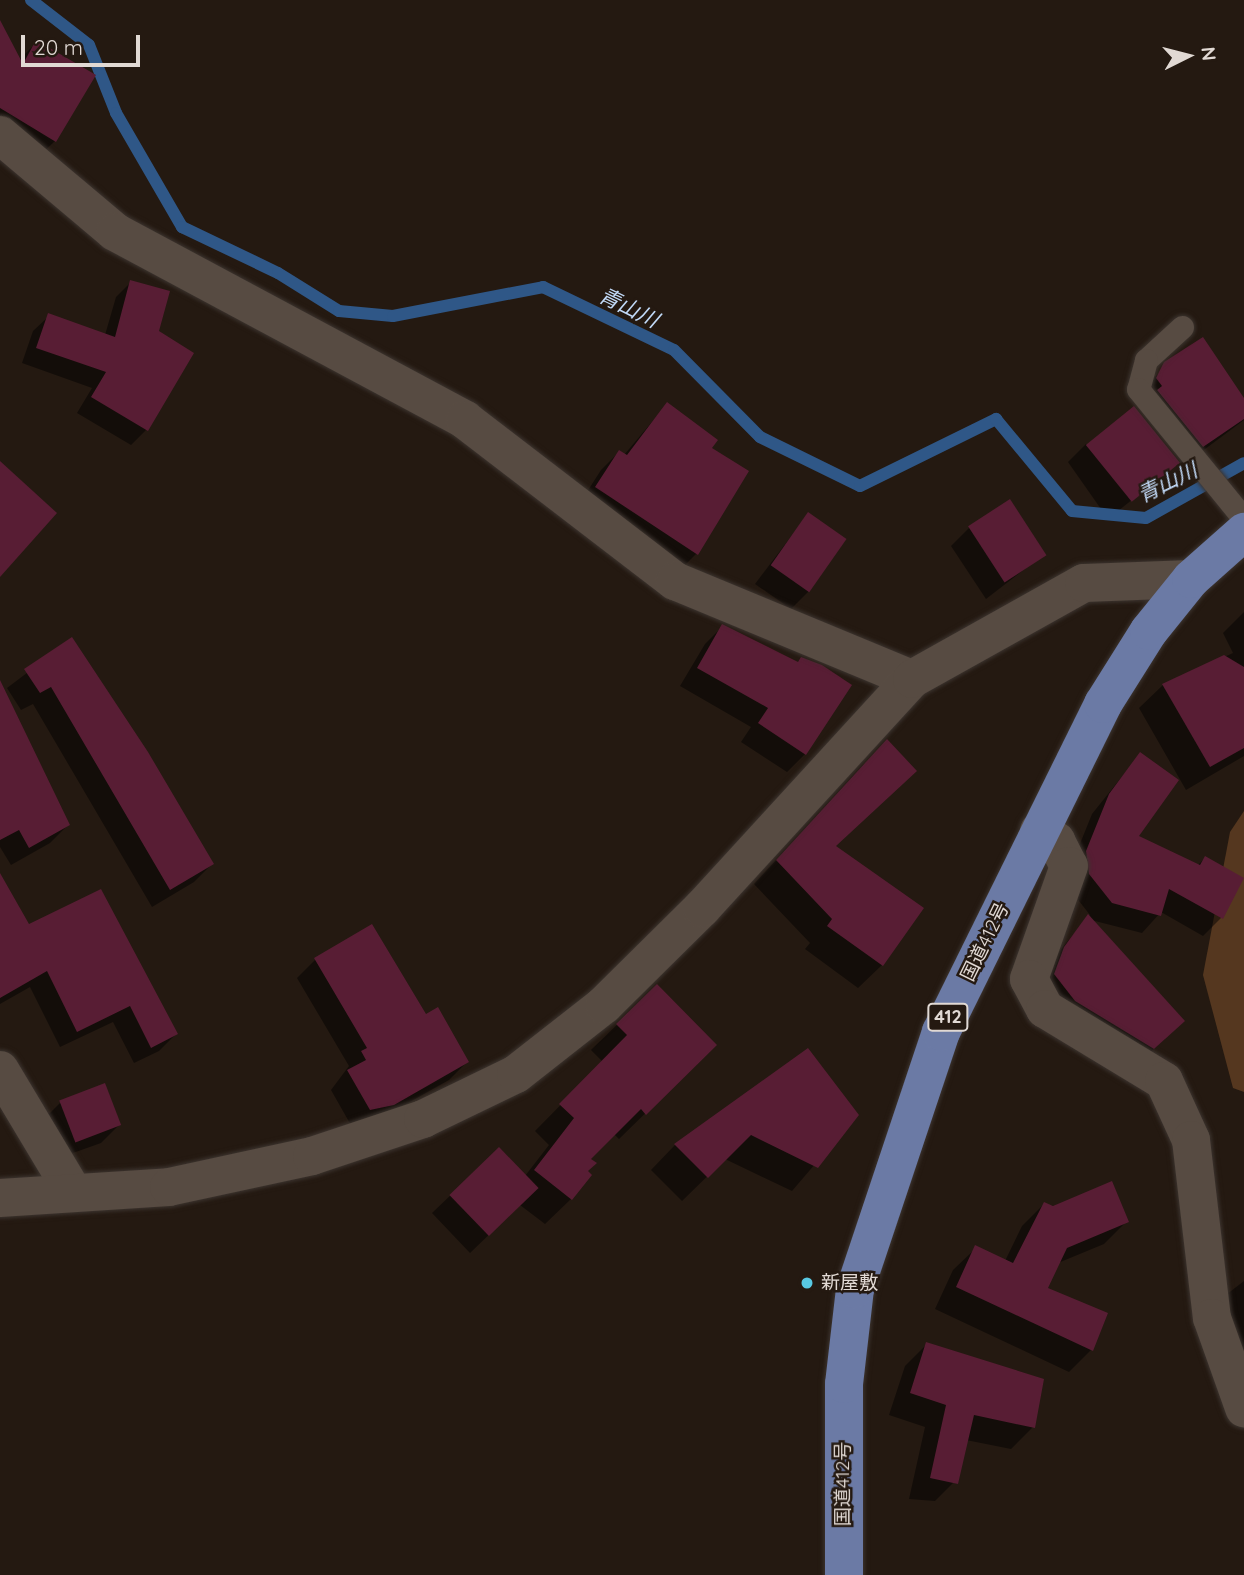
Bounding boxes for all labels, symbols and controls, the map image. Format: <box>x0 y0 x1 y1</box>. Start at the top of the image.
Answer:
scale bar <box>24 21 144 65</box>
north arrow <box>1153 21 1223 91</box>
text: 20 m <box>34 34 83 60</box>
text: N <box>1196 46 1222 62</box>
water label: 青山川 <box>595 282 663 332</box>
water label: 青山川 <box>1133 457 1201 507</box>
street label: 国道412号 <box>956 899 1014 985</box>
road number: 412 <box>927 1002 969 1032</box>
place label: 新屋敷 <box>821 1272 878 1294</box>
marker: 新屋敷 <box>799 1275 815 1291</box>
street label: 国道412号 <box>832 1442 854 1526</box>

